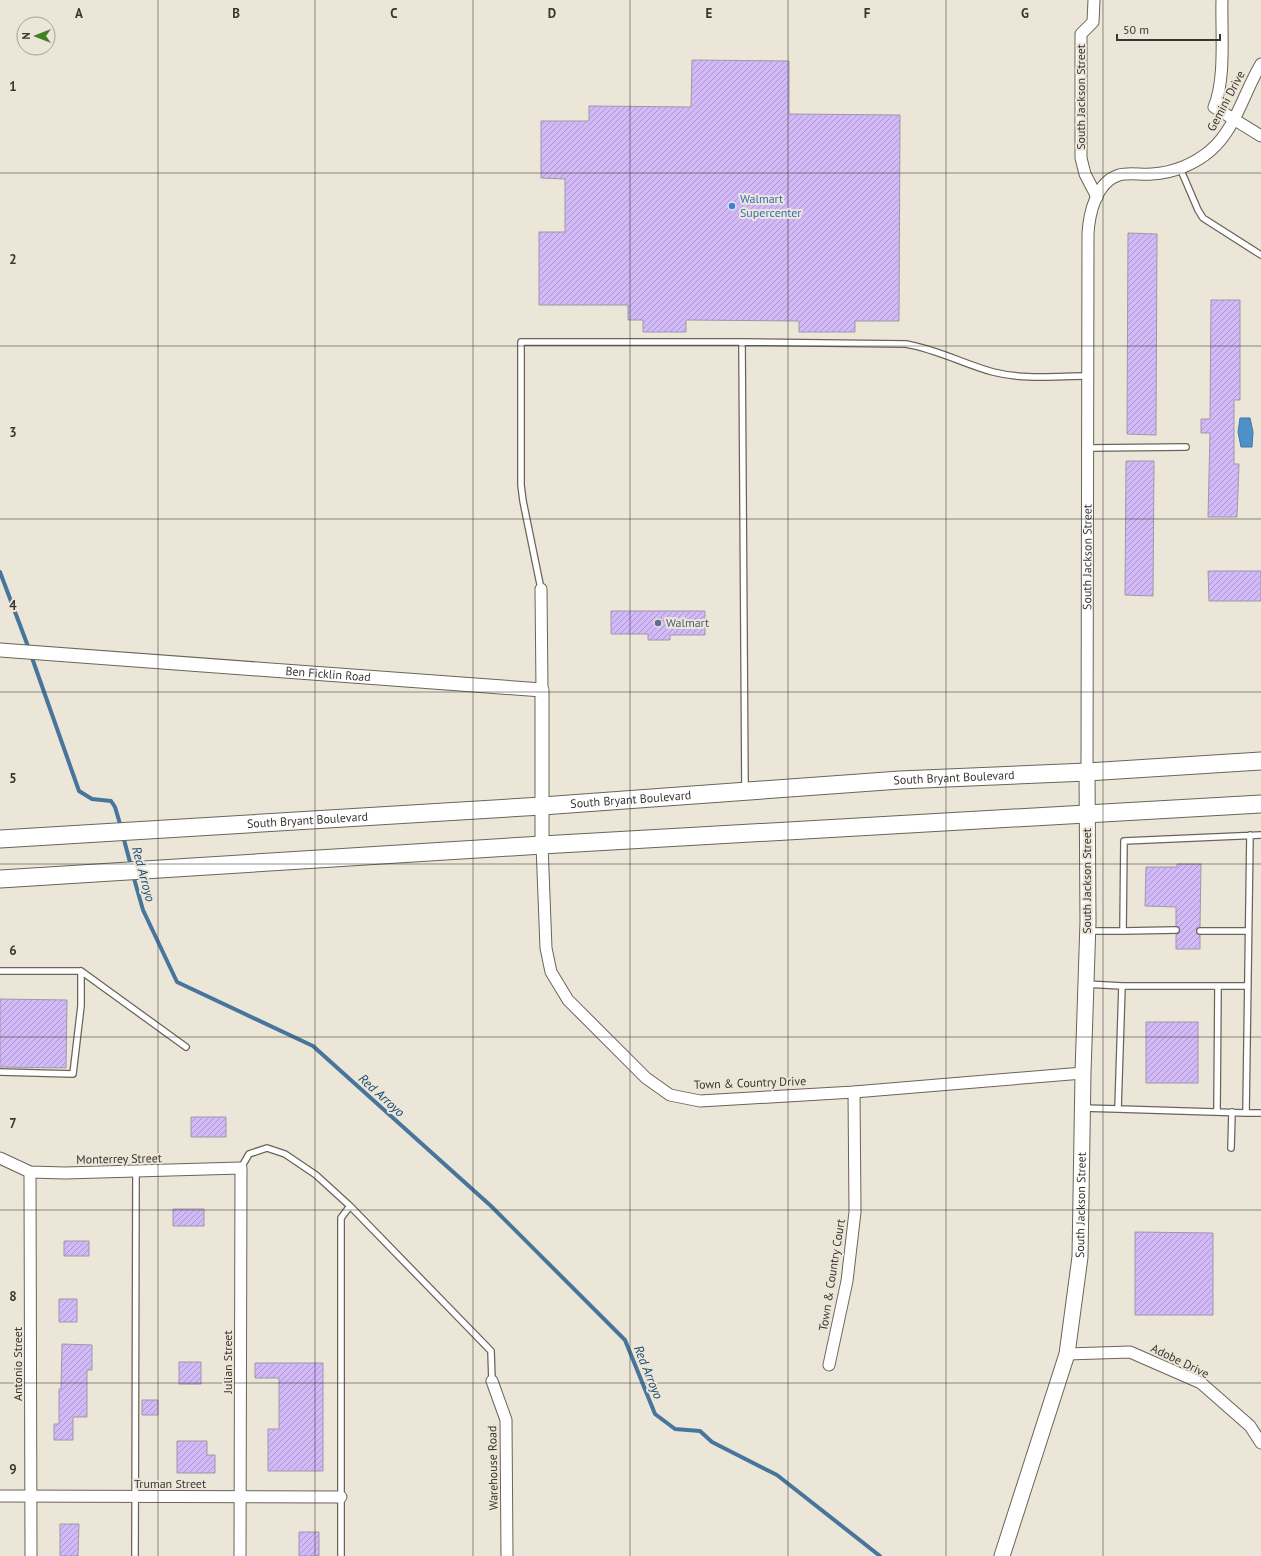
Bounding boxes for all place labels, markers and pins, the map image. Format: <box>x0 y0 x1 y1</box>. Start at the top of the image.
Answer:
place label: Walmart Supercenter <box>740 191 801 220</box>
marker: Walmart Supercenter <box>727 201 737 211</box>
place label: Walmart <box>666 615 709 630</box>
marker: Walmart <box>653 618 663 628</box>

